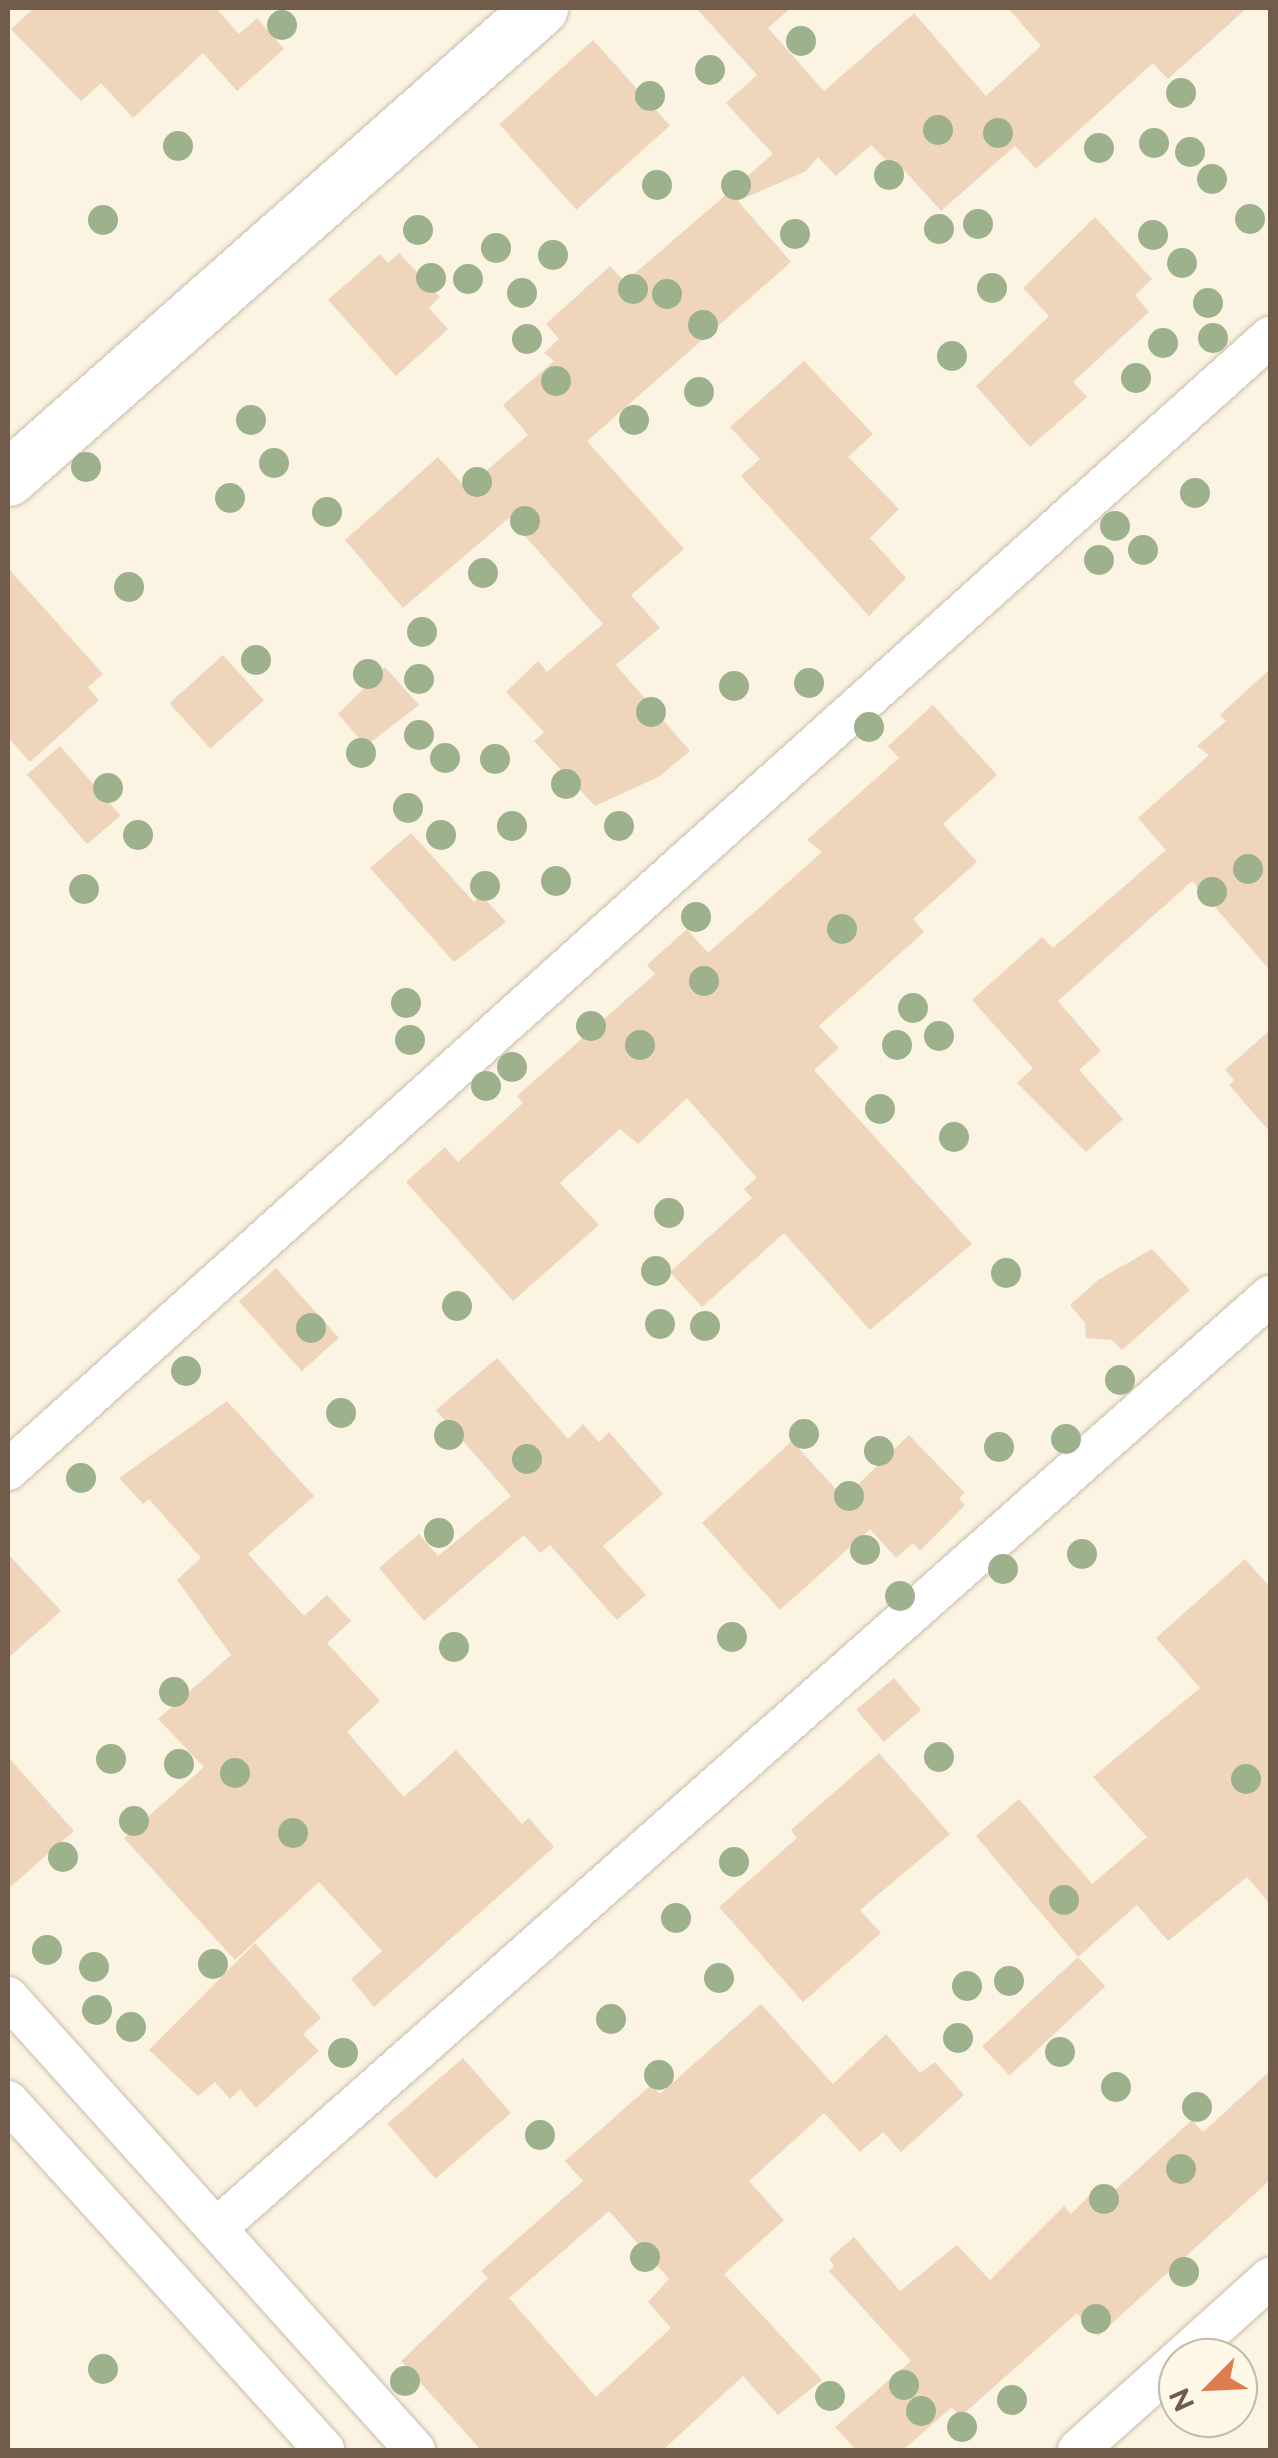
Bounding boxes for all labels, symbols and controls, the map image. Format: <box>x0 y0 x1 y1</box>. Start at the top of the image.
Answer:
north arrow <box>1158 2338 1258 2438</box>
text: N <box>1163 2383 1201 2416</box>

